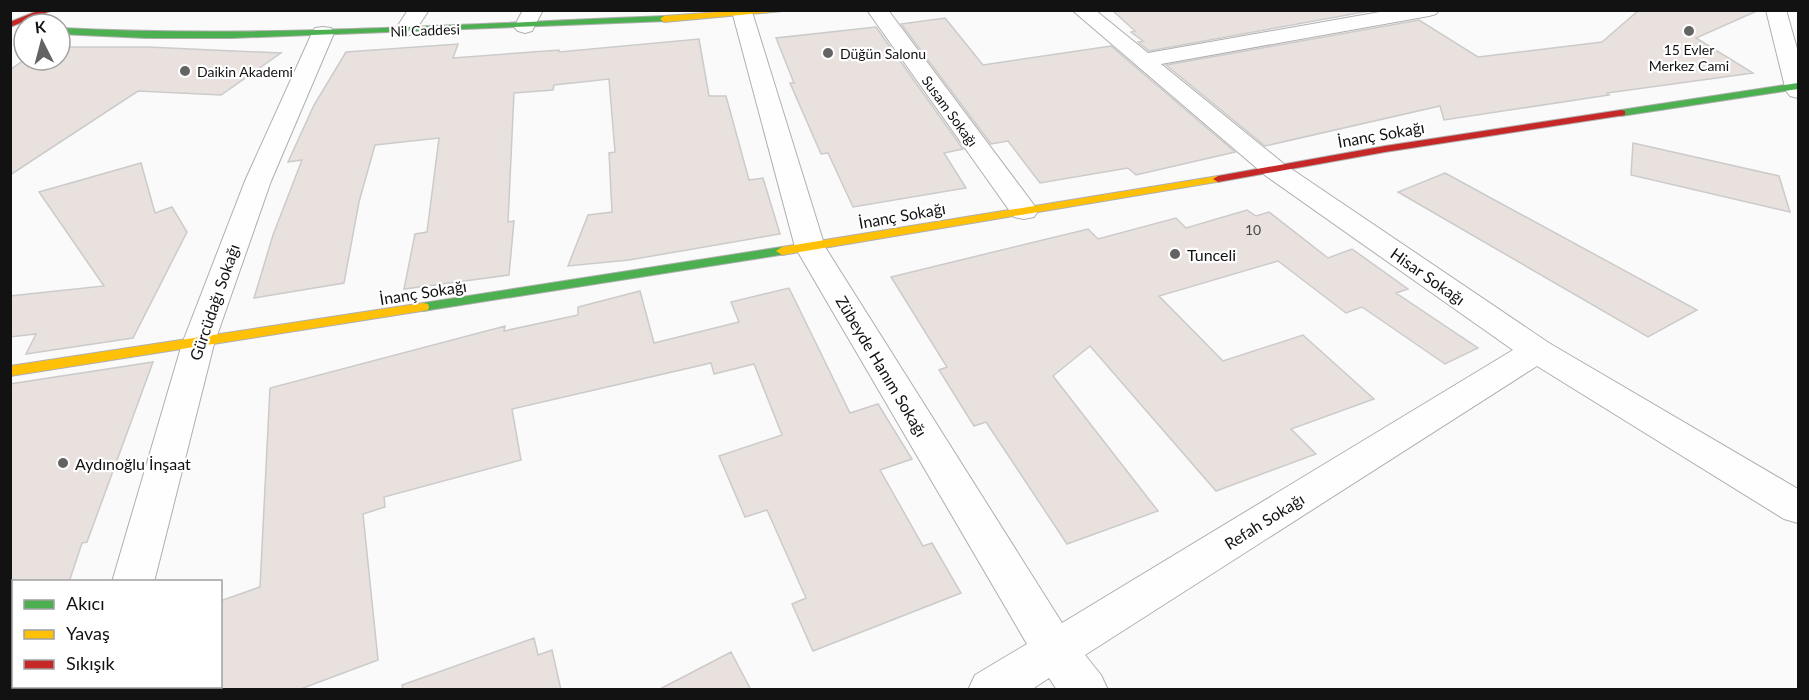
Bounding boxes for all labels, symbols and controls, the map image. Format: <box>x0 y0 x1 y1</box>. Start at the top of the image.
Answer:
north arrow <box>12 12 72 72</box>
text: K <box>34 16 48 37</box>
street label: Nil Caddesi <box>390 20 460 40</box>
marker: 15 Evler Merkez Cami <box>1682 24 1696 38</box>
place label: 15 Evler Merkez Cami <box>1649 41 1729 74</box>
place label: Düğün Salonu <box>840 45 926 62</box>
marker: Düğün Salonu <box>821 46 835 60</box>
place label: Daikin Akademi <box>197 63 293 80</box>
marker: Daikin Akademi <box>178 64 192 78</box>
street label: Susam Sokağı <box>919 72 981 150</box>
street label: İnanç Sokağı <box>1336 117 1426 151</box>
street label: İnanç Sokağı <box>857 198 947 232</box>
house number: 10 <box>1245 221 1261 238</box>
street label: Gürcüdağı Sokağı <box>185 241 243 363</box>
street label: Hisar Sokağı <box>1387 243 1469 309</box>
place label: Tunceli <box>1187 245 1236 264</box>
marker: Tunceli <box>1168 247 1182 261</box>
street label: İnanç Sokağı <box>378 276 468 308</box>
street label: Zübeyde Hanım Sokağı <box>832 292 932 440</box>
place label: Aydınoğlu İnşaat <box>75 454 191 473</box>
marker: Aydınoğlu İnşaat <box>56 456 70 470</box>
street label: Refah Sokağı <box>1221 489 1307 553</box>
legend <box>12 580 222 688</box>
text: Akıcı <box>66 592 105 614</box>
text: Yavaş <box>66 622 110 644</box>
text: Sıkışık <box>66 652 116 674</box>

